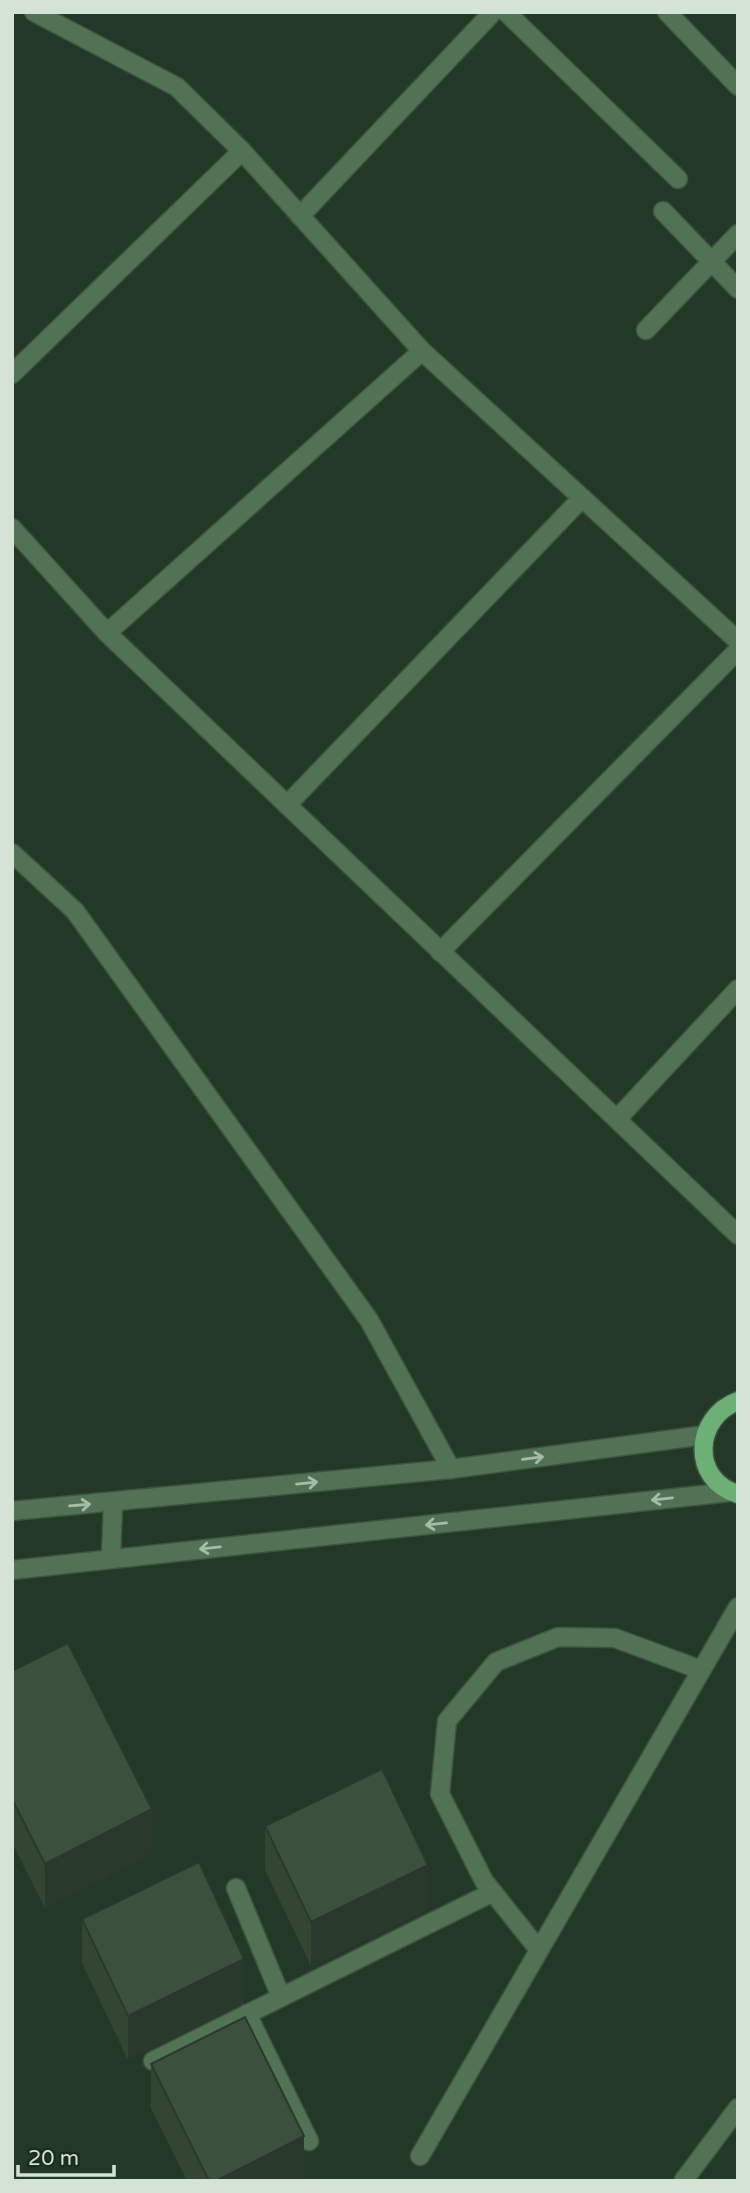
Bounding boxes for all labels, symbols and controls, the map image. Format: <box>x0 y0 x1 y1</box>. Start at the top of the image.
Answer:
one-way arrow <box>521 1451 544 1464</box>
one-way arrow <box>295 1476 317 1489</box>
one-way arrow <box>651 1493 674 1506</box>
one-way arrow <box>68 1498 91 1511</box>
one-way arrow <box>425 1517 448 1530</box>
one-way arrow <box>199 1542 222 1555</box>
scale bar <box>18 2134 114 2178</box>
text: 20 m <box>28 2146 79 2171</box>

